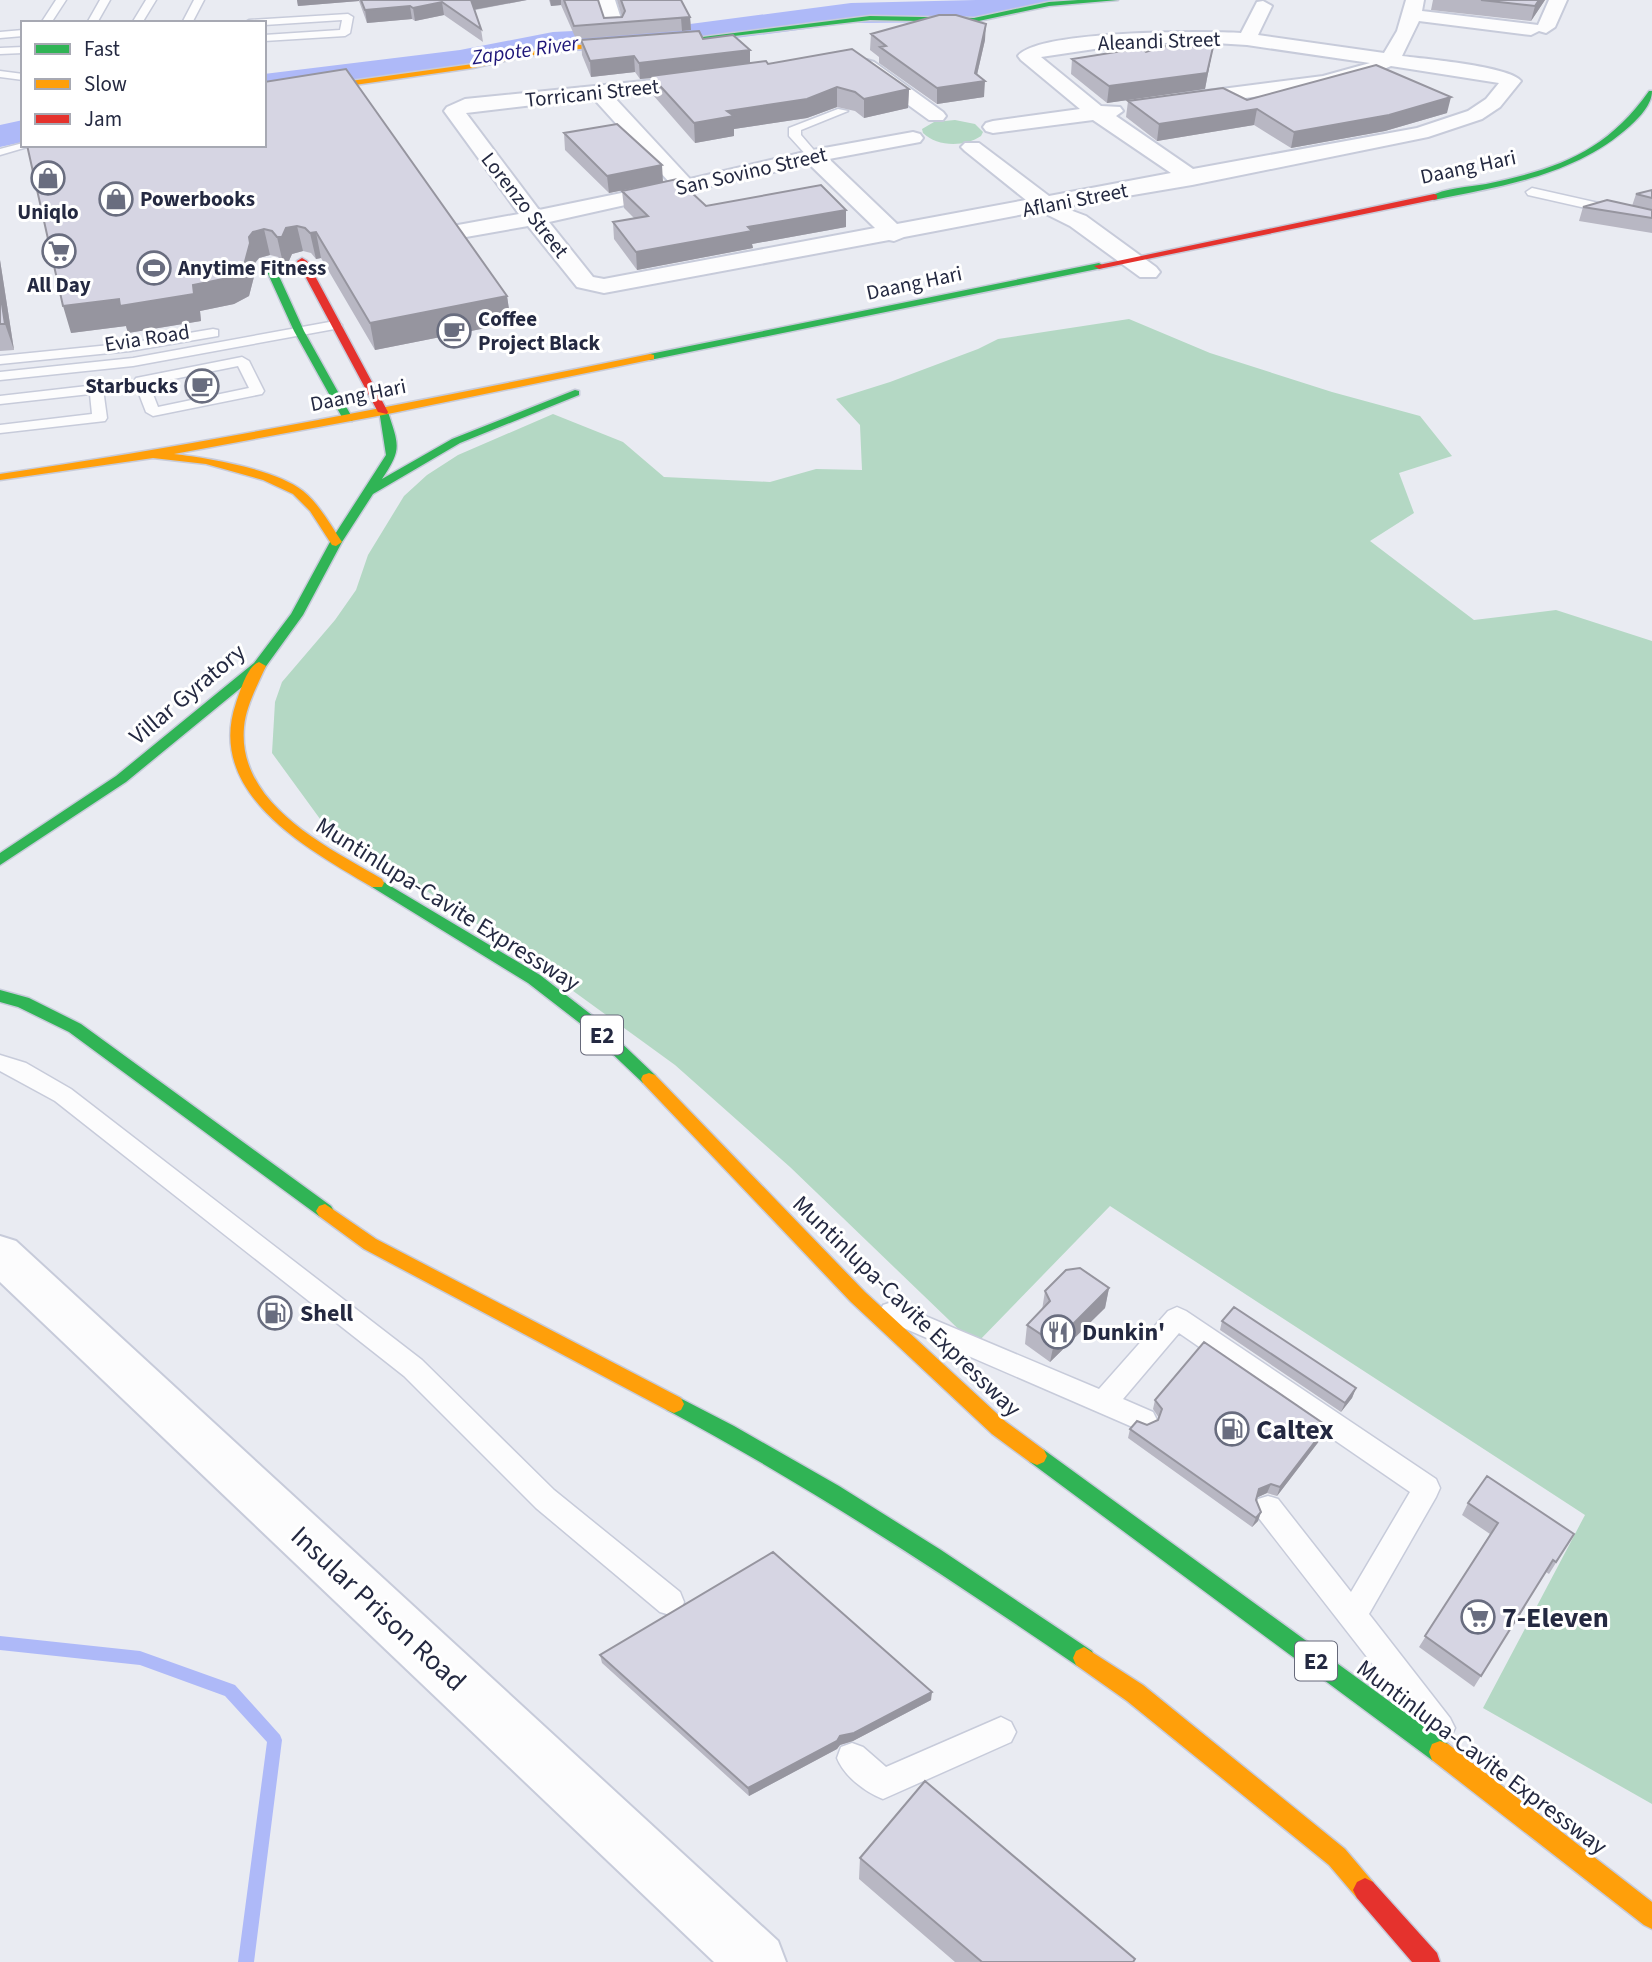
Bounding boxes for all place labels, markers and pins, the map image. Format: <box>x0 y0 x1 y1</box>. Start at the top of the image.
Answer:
shop icon: Uniqlo <box>29 159 67 197</box>
shop icon: Powerbooks <box>97 180 135 218</box>
place label: Powerbooks <box>140 184 255 214</box>
place label: Uniqlo <box>17 197 79 227</box>
supermarket icon: All Day <box>40 232 78 270</box>
sports icon: Anytime Fitness <box>135 249 173 287</box>
place label: Anytime Fitness <box>177 253 326 283</box>
place label: All Day <box>26 270 91 300</box>
place label: Coffee Project Black <box>478 304 601 358</box>
cafe icon: Coffee Project Black <box>435 312 473 350</box>
cafe icon: Starbucks <box>183 367 221 405</box>
place label: Starbucks <box>85 371 178 401</box>
fuel station icon: Shell <box>256 1294 294 1332</box>
place label: Shell <box>300 1296 353 1331</box>
restaurant icon: Dunkin' <box>1039 1313 1077 1351</box>
place label: Dunkin' <box>1082 1315 1165 1350</box>
fuel station icon: Caltex <box>1213 1410 1251 1448</box>
place label: Caltex <box>1256 1410 1334 1450</box>
supermarket icon: 7-Eleven <box>1459 1598 1497 1636</box>
place label: 7-Eleven <box>1502 1598 1609 1638</box>

